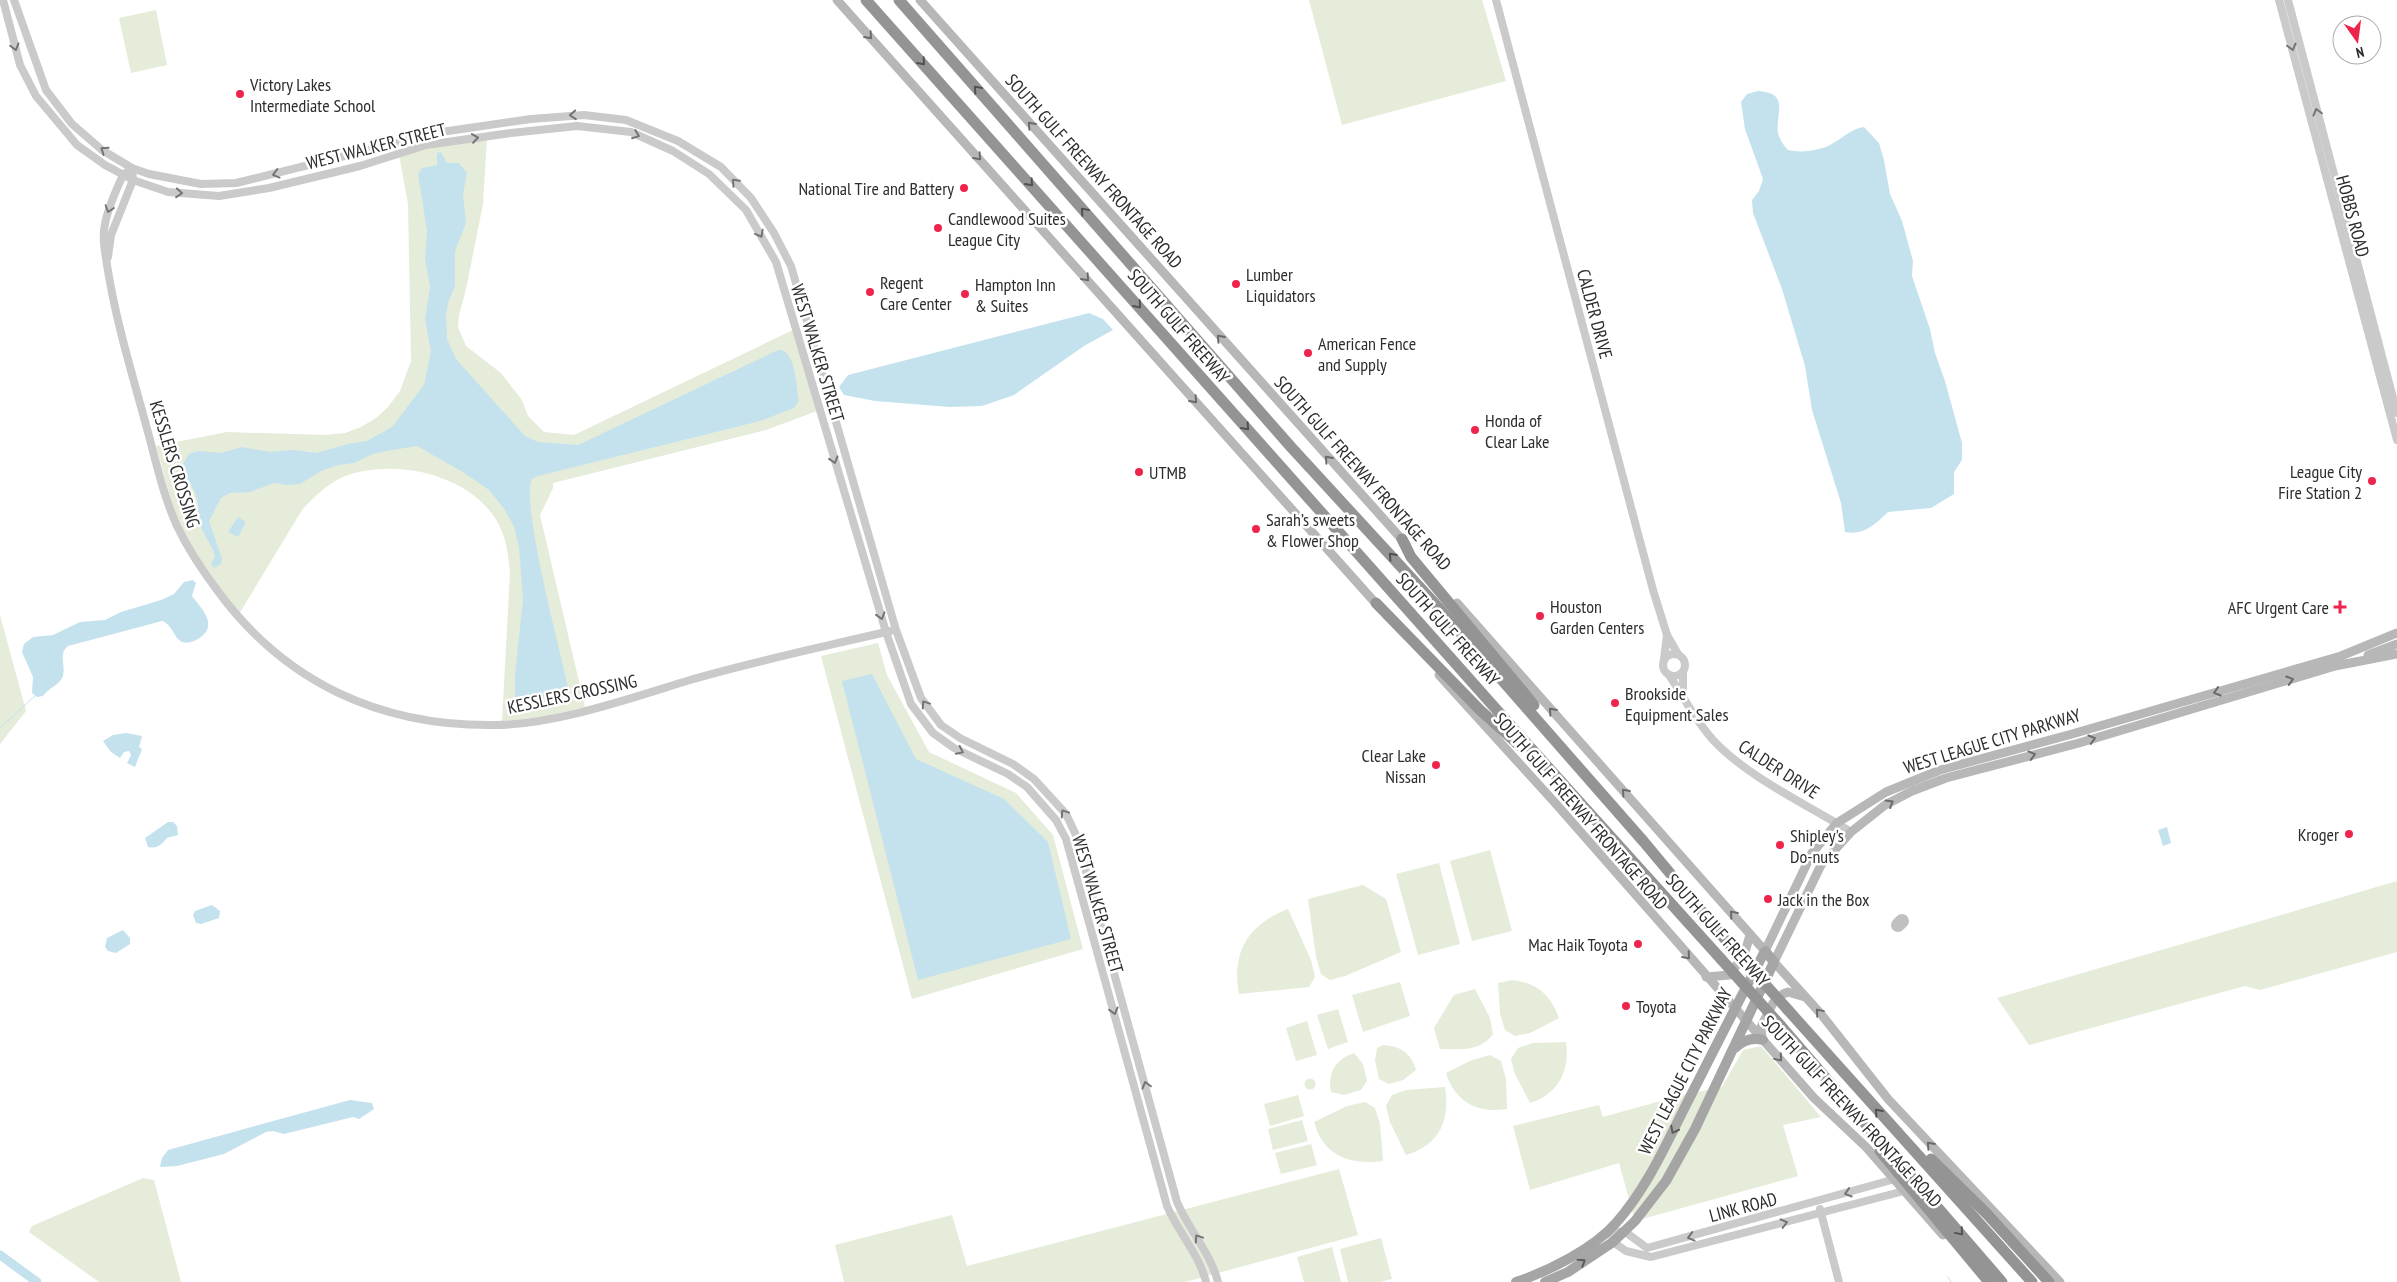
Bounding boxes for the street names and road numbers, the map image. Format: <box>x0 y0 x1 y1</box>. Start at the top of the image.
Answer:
street label: SOUTH GULF FREEWAY FRONTAGE ROAD <box>1000 69 1188 273</box>
street label: WEST WALKER STREET <box>304 118 448 174</box>
street label: HOBBS ROAD <box>2331 173 2375 259</box>
street label: SOUTH GULF FREEWAY <box>1123 264 1236 389</box>
street label: CALDER DRIVE <box>1572 267 1618 361</box>
street label: WEST WALKER STREET <box>786 281 850 425</box>
street label: SOUTH GULF FREEWAY FRONTAGE ROAD <box>1269 371 1457 575</box>
street label: KESSLERS CROSSING <box>145 398 205 530</box>
street label: SOUTH GULF FREEWAY <box>1391 568 1505 691</box>
street label: KESSLERS CROSSING <box>505 669 639 719</box>
street label: WEST LEAGUE CITY PARKWAY <box>1901 703 2084 779</box>
street label: SOUTH GULF FREEWAY FRONTAGE ROAD <box>1489 708 1673 914</box>
street label: CALDER DRIVE <box>1734 734 1824 804</box>
street label: WEST WALKER STREET <box>1067 832 1129 976</box>
street label: SOUTH GULF FREEWAY <box>1661 869 1775 992</box>
street label: WEST LEAGUE CITY PARKWAY <box>1633 983 1737 1158</box>
street label: SOUTH GULF FREEWAY FRONTAGE ROAD <box>1757 1010 1947 1212</box>
street label: LINK ROAD <box>1707 1187 1779 1227</box>

